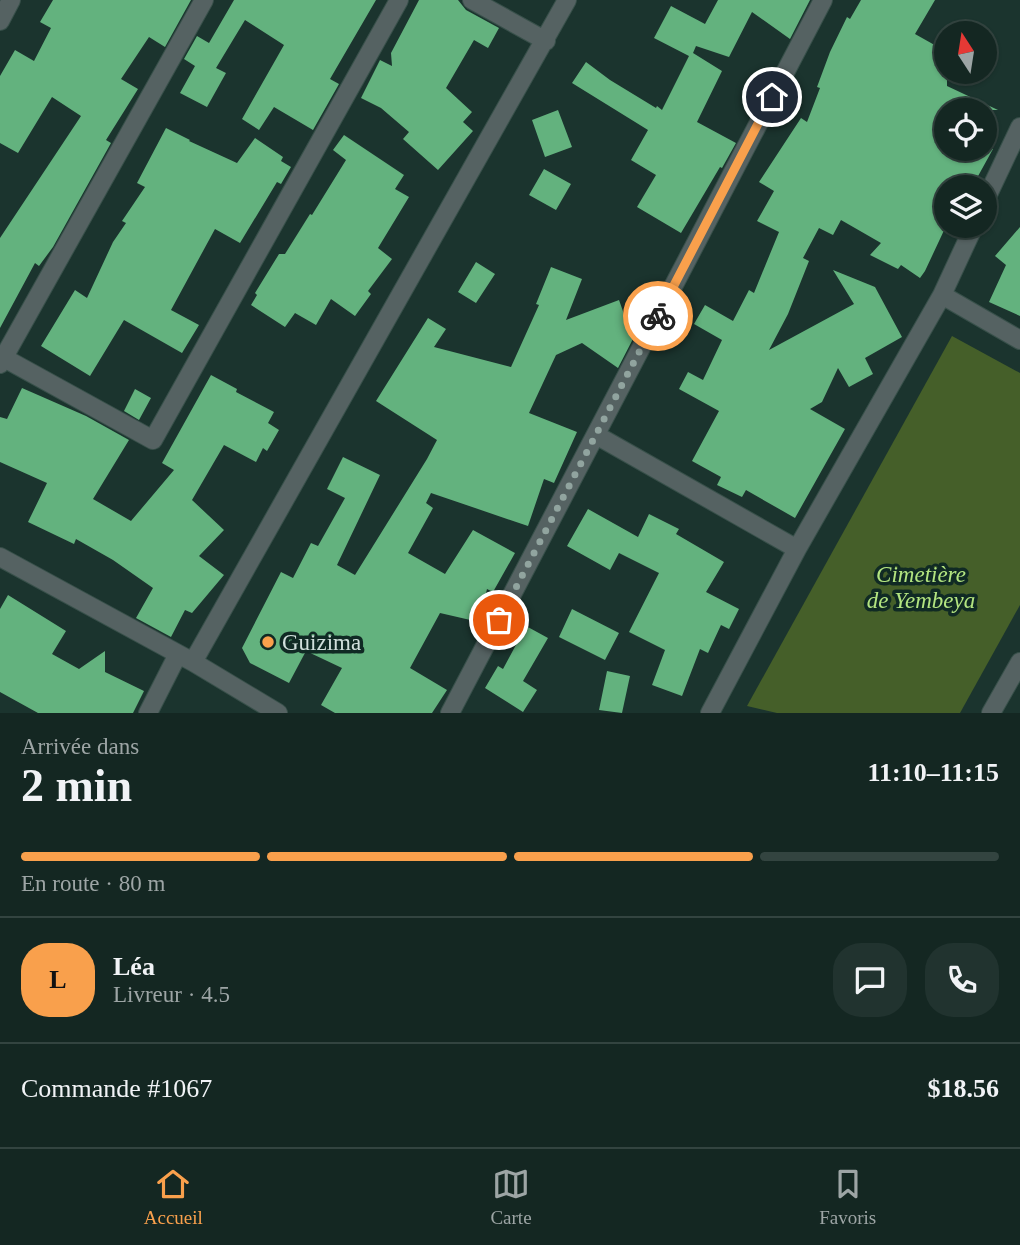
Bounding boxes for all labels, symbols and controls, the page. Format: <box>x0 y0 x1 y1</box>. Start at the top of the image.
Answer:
north arrow <box>934 21 998 84</box>
map controls <box>934 21 997 238</box>
pin <box>742 67 802 127</box>
icon: home <box>753 78 791 116</box>
button: locate <box>934 98 997 161</box>
button: layers <box>934 175 997 238</box>
courier <box>623 281 693 351</box>
icon: bike <box>639 297 677 335</box>
park label: Cimetière de Yembeya <box>867 562 975 613</box>
pin <box>469 590 529 650</box>
icon: bag <box>480 601 518 639</box>
place label: Guizima <box>282 630 361 655</box>
marker: Guizima <box>260 634 276 650</box>
text: Arrivée dans <box>21 734 139 759</box>
text: 11:10–11:15 <box>868 758 999 787</box>
text: 2 min <box>21 760 132 811</box>
text: En route · 80 m <box>21 871 165 896</box>
button: chat <box>833 943 907 1017</box>
button: phone <box>925 943 999 1017</box>
text: Léa <box>113 952 155 981</box>
text: L <box>49 965 67 994</box>
text: Livreur · 4.5 <box>113 982 230 1007</box>
text: Commande #1067 <box>21 1074 212 1103</box>
text: $18.56 <box>928 1074 999 1103</box>
tab: Accueil <box>144 1165 203 1229</box>
tab: Carte <box>490 1165 532 1229</box>
tab: Favoris <box>819 1165 876 1229</box>

